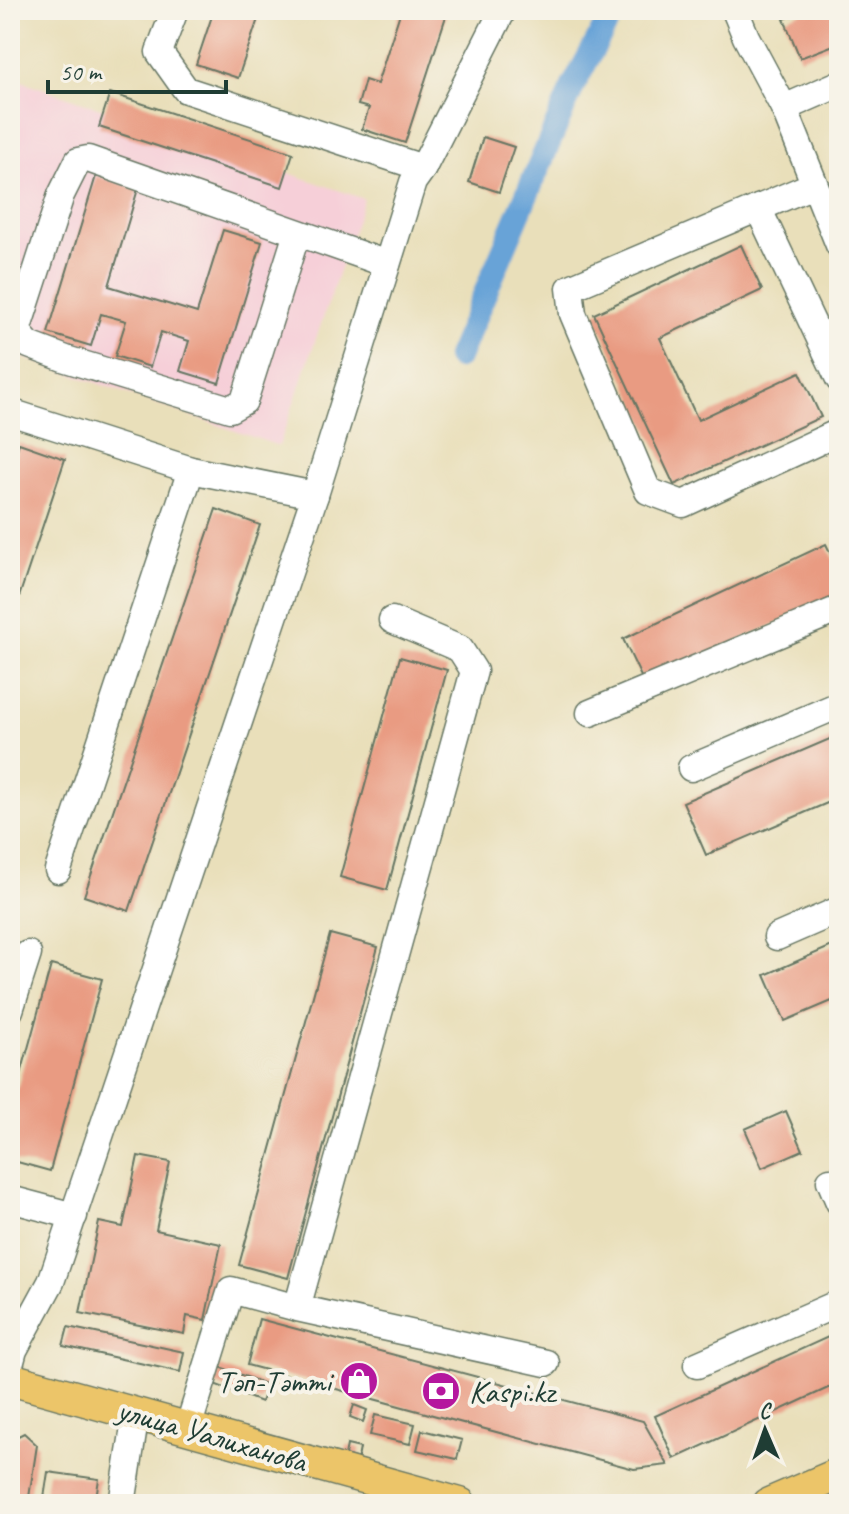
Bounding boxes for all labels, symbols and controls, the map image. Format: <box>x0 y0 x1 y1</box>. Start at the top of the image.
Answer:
scale bar <box>48 44 226 94</box>
text: 50 m <box>60 57 103 87</box>
shop icon: Тәп-Тәтті <box>338 1360 380 1402</box>
place label: Тәп-Тәтті <box>217 1361 335 1402</box>
bank icon: Kaspi.kz <box>420 1370 462 1412</box>
place label: Kaspi.kz <box>469 1371 558 1412</box>
street label: улица Уалиханова <box>111 1388 313 1483</box>
north arrow <box>725 1390 805 1470</box>
text: С <box>758 1397 773 1425</box>

